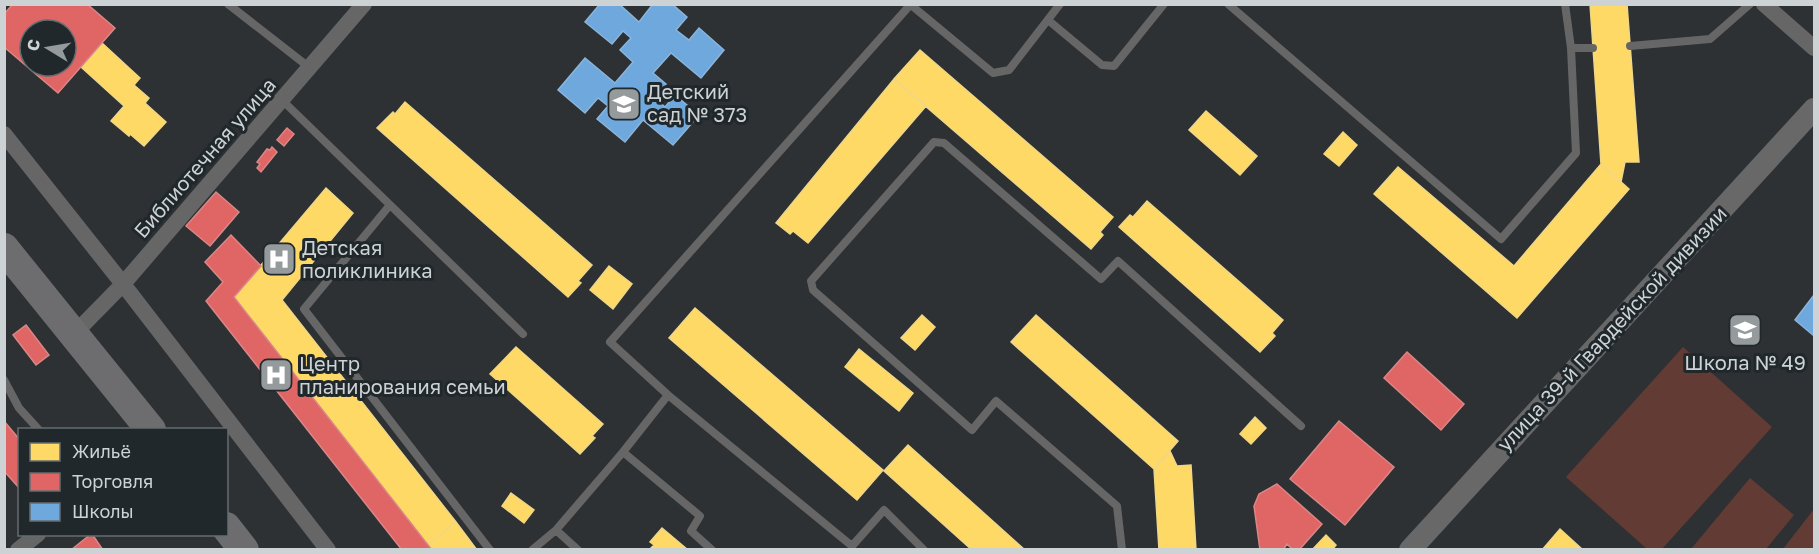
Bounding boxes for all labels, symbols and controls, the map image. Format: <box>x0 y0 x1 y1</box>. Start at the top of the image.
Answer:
north arrow <box>18 18 78 78</box>
text: С <box>22 38 44 53</box>
street label: Библиотечная улица <box>128 73 280 242</box>
place label: Детский сад № 373 <box>647 79 747 126</box>
school or university icon: Детский сад № 373 <box>606 86 642 122</box>
street label: улица 39-й Гвардейской дивизии <box>1491 201 1731 456</box>
place label: Детская поликлиника <box>302 235 433 282</box>
hospital icon: Детская поликлиника <box>261 241 297 277</box>
school or university icon: Школа № 49 <box>1727 312 1763 348</box>
place label: Школа № 49 <box>1684 350 1806 374</box>
place label: Центр планирования семьи <box>299 351 506 398</box>
hospital icon: Центр планирования семьи <box>258 357 294 393</box>
legend <box>18 428 228 536</box>
text: Жильё <box>72 440 131 462</box>
text: Торговля <box>72 470 153 492</box>
text: Школы <box>72 500 134 522</box>

